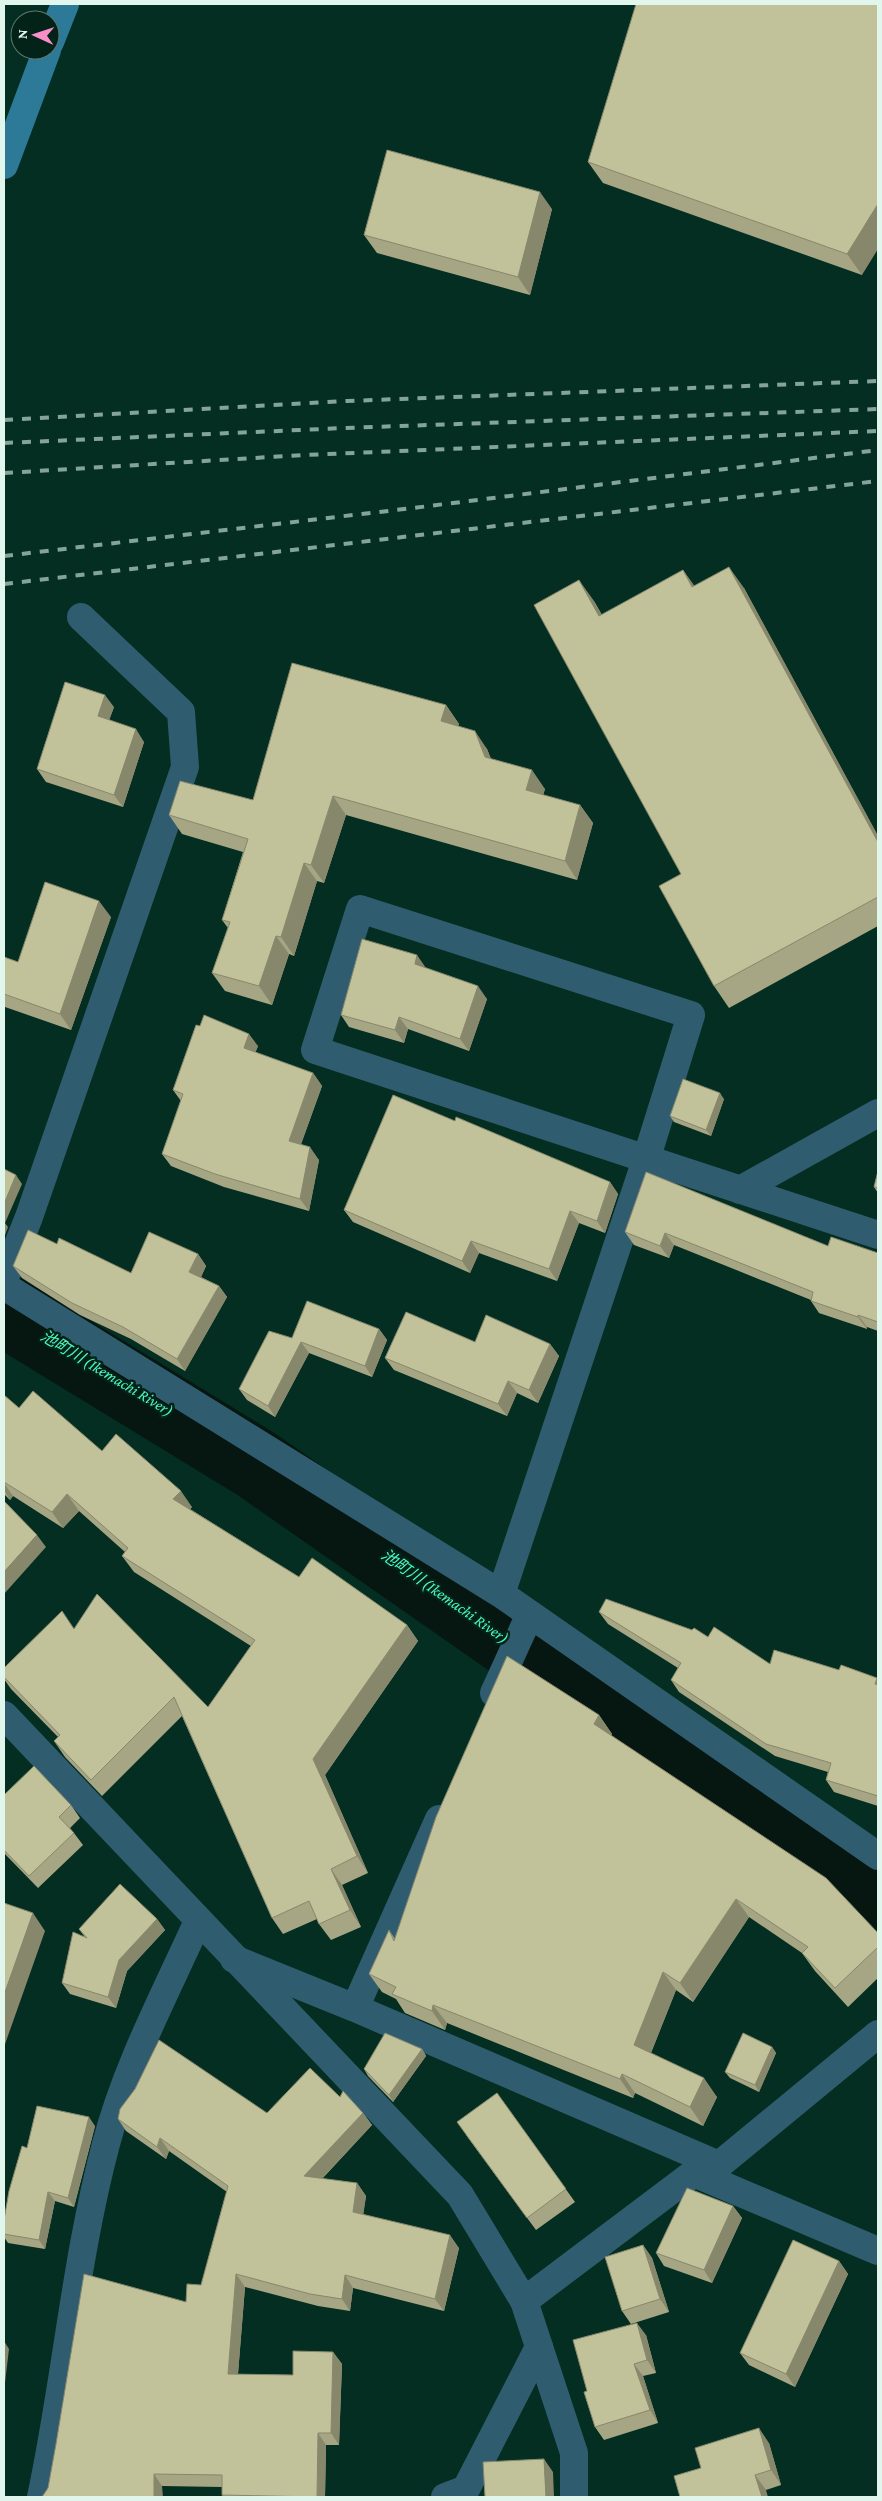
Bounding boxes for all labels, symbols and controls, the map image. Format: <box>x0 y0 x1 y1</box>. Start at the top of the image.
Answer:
north arrow <box>10 10 60 60</box>
text: N <box>14 29 30 40</box>
water label: 池町川 (Ikemachi River) <box>37 1327 176 1420</box>
water label: 池町川 (Ikemachi River) <box>378 1546 512 1647</box>

